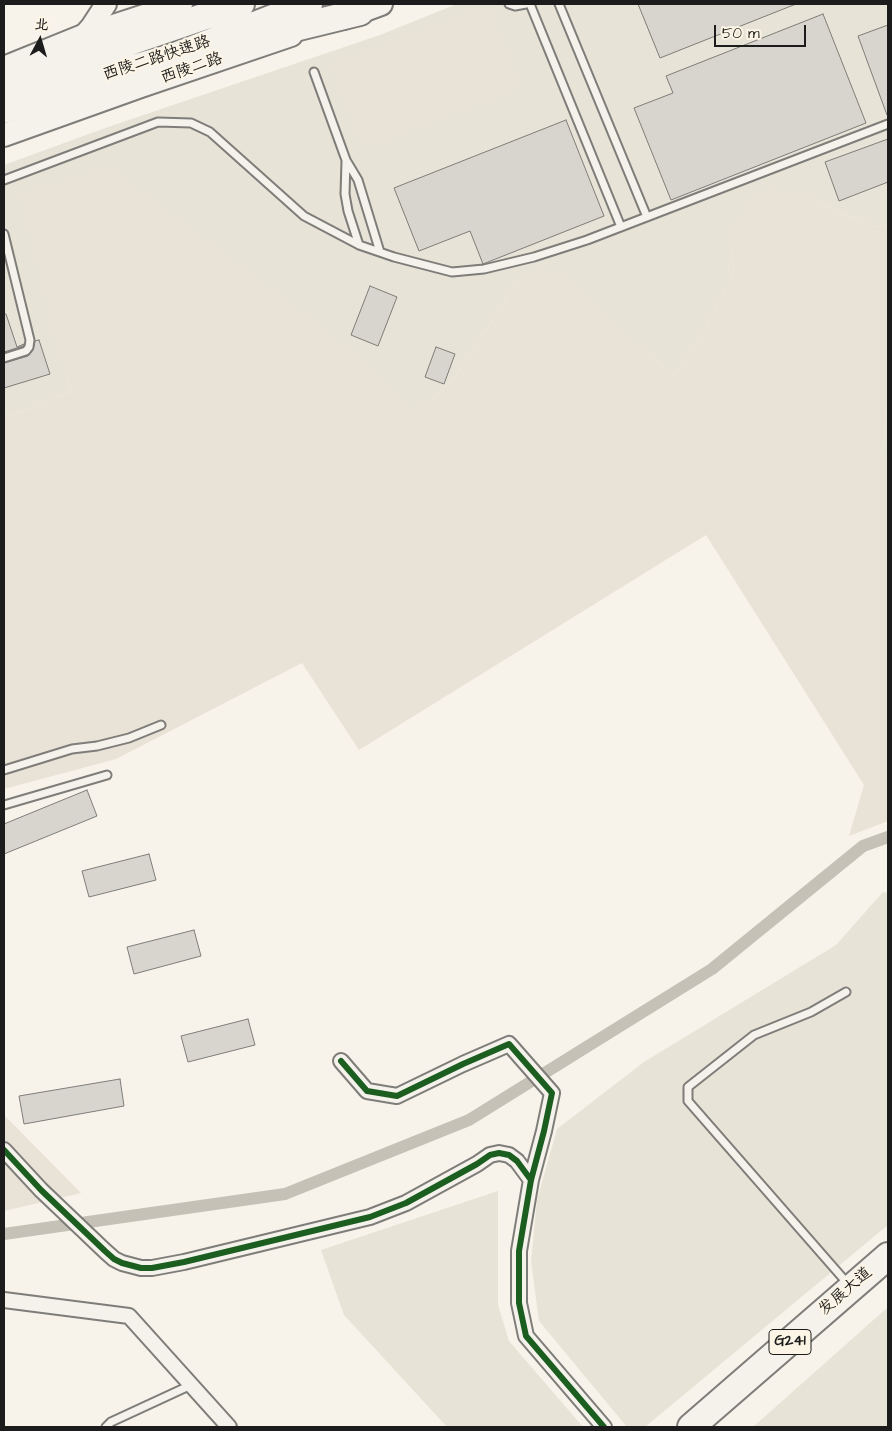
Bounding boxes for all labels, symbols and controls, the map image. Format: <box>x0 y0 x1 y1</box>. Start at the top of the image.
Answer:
text: 北 <box>34 14 50 36</box>
north arrow <box>15 15 65 65</box>
scale bar <box>717 15 810 47</box>
text: 50 m <box>722 23 760 44</box>
street label: 西陵二路快速路 <box>101 33 213 85</box>
street label: 西陵二路 <box>159 50 225 88</box>
street label: 发展大道 <box>816 1264 876 1320</box>
road number: G241 <box>769 1330 811 1354</box>

